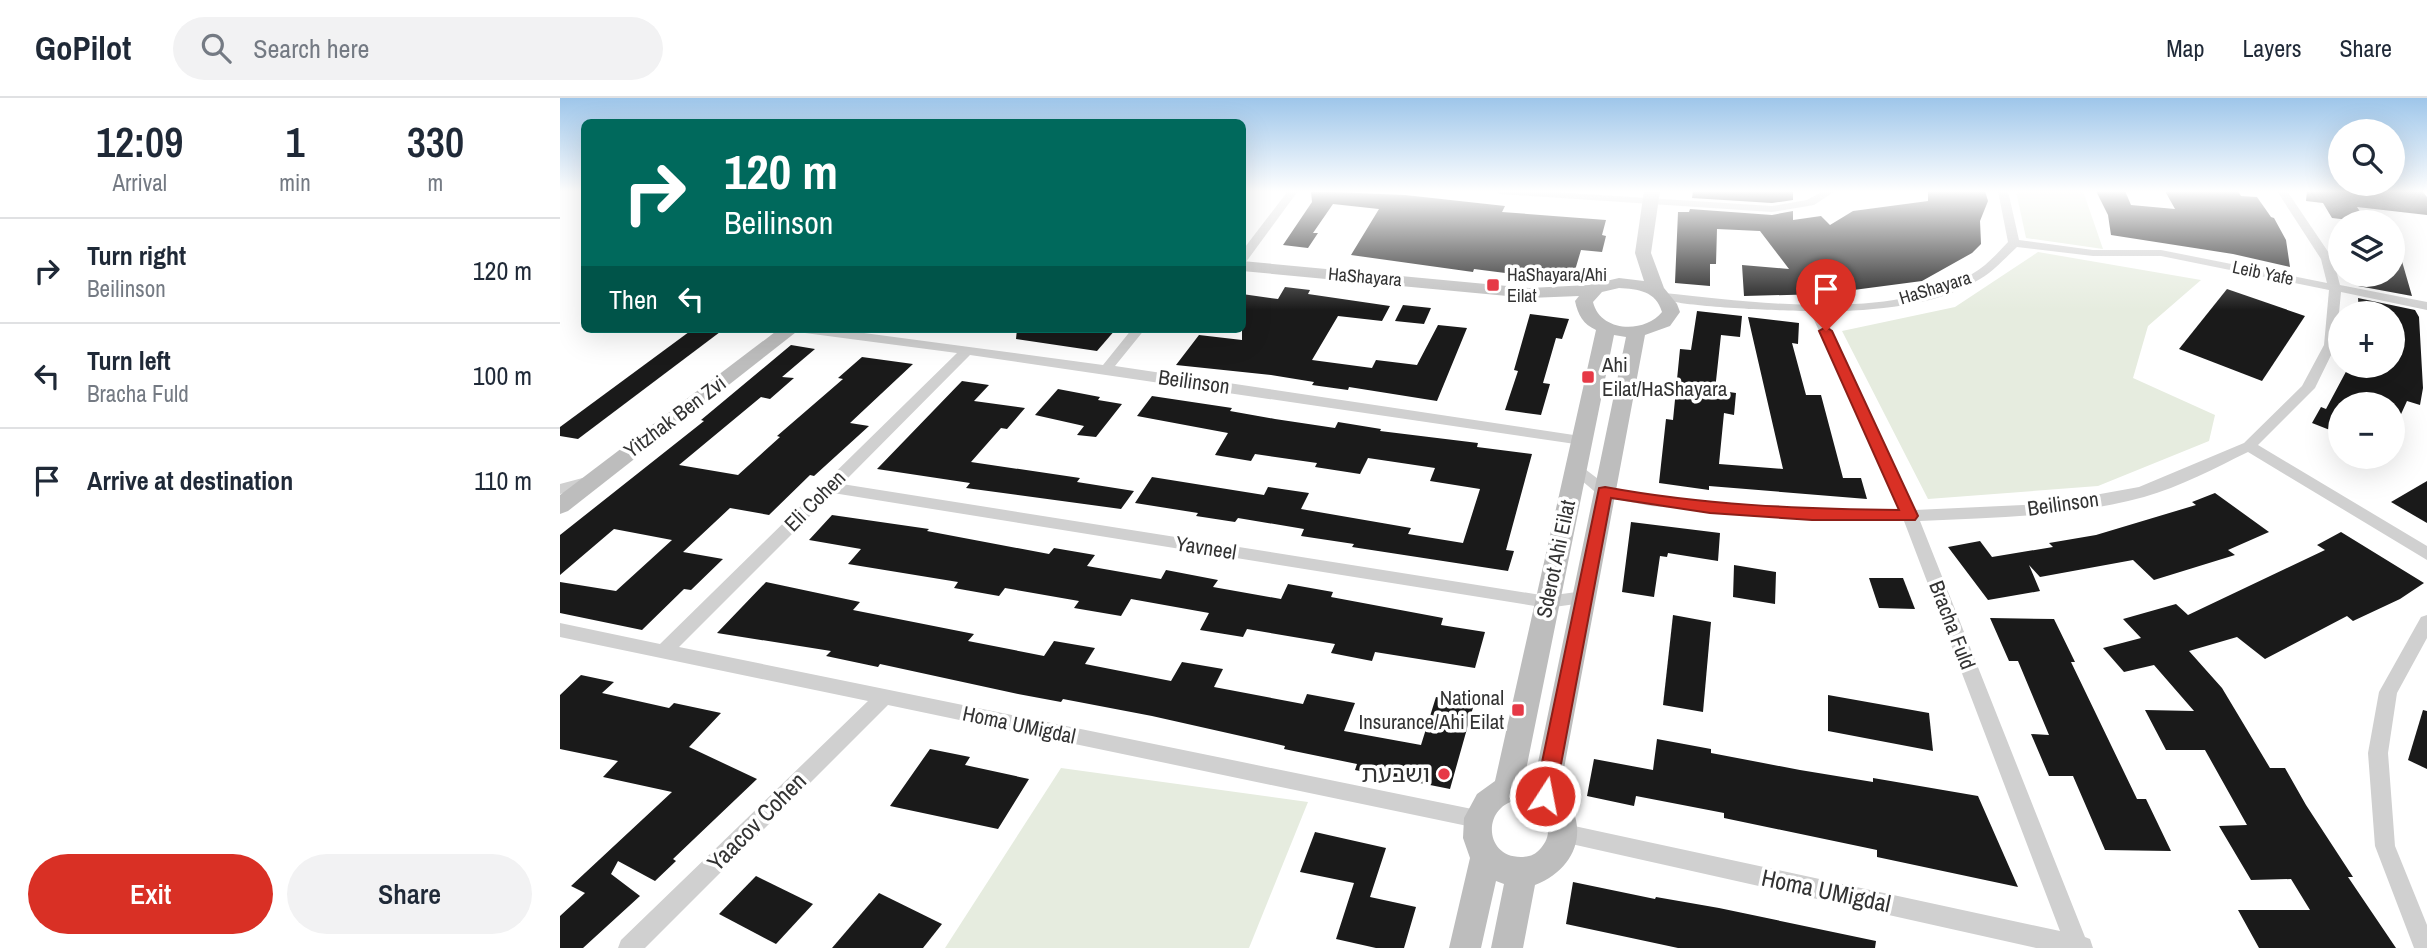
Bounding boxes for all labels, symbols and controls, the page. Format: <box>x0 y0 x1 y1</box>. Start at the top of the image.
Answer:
search box <box>173 17 663 80</box>
text: GoPilot <box>35 26 131 70</box>
icon: search <box>197 29 235 67</box>
text: Search here <box>253 31 369 66</box>
text: Map <box>2166 32 2204 64</box>
text: Layers <box>2242 32 2301 64</box>
text: Share <box>2339 32 2392 64</box>
text: 12:09 <box>96 114 183 170</box>
text: 1 <box>285 114 305 170</box>
text: 330 <box>407 114 464 170</box>
map controls <box>2328 119 2405 469</box>
button: search <box>2328 119 2405 196</box>
text: 120 m <box>724 138 838 204</box>
icon: right <box>609 147 700 238</box>
text: Arrival <box>112 167 167 198</box>
text: min <box>279 167 311 198</box>
text: m <box>428 167 443 198</box>
text: Beilinson <box>724 201 833 244</box>
button: layers <box>2328 210 2405 287</box>
text: Turn right <box>87 238 186 273</box>
icon: right <box>28 252 66 290</box>
text: 120 m <box>473 253 532 288</box>
street label: Leib Yafe <box>2230 254 2296 291</box>
pin <box>1796 259 1856 331</box>
street label: HaShayara <box>1327 261 1403 292</box>
place label: HaShayara/Ahi Eilat <box>1507 262 1607 308</box>
street label: HaShayara <box>1896 265 1974 310</box>
icon: arrive <box>1807 270 1845 308</box>
text: Beilinson <box>87 273 166 304</box>
marker: HaShayara/Ahi Eilat <box>1485 277 1501 293</box>
icon: left <box>672 280 710 318</box>
text: Then <box>609 282 658 317</box>
button: + <box>2328 301 2405 378</box>
text: Turn left <box>87 343 171 378</box>
place label: Ahi Eilat/HaShayara <box>1601 350 1728 403</box>
icon: left <box>28 357 66 395</box>
text: 100 m <box>473 358 532 393</box>
street label: Beilinson <box>1156 362 1232 401</box>
street label: Yitzhak Ben Zvi <box>618 369 732 465</box>
marker: Ahi Eilat/HaShayara <box>1580 369 1596 385</box>
text: Bracha Fuld <box>87 378 189 409</box>
button: − <box>2328 392 2405 469</box>
icon: arrive <box>28 462 66 500</box>
text: Arrive at destination <box>87 463 293 498</box>
text: 110 m <box>474 463 532 498</box>
street label: Eli Cohen <box>778 464 852 538</box>
street label: Beilinson <box>2025 484 2101 523</box>
street label: Sderot Ahi Eilat <box>1529 497 1582 620</box>
street label: Yavneel <box>1174 528 1238 567</box>
street label: Bracha Fuld <box>1922 576 1983 673</box>
place label: National Insurance/Ahi Eilat <box>1358 683 1504 736</box>
street label: Homa UMigdal <box>960 698 1078 751</box>
marker: National Insurance/Ahi Eilat <box>1510 702 1526 718</box>
place label: ושבעת <box>1361 757 1430 789</box>
position arrow <box>1508 759 1582 833</box>
street label: Yaacov Cohen <box>700 765 813 878</box>
marker: ושבעת <box>1436 766 1452 782</box>
button: Exit <box>28 854 273 934</box>
button: Share <box>287 854 532 934</box>
street label: Homa UMigdal <box>1759 861 1894 919</box>

